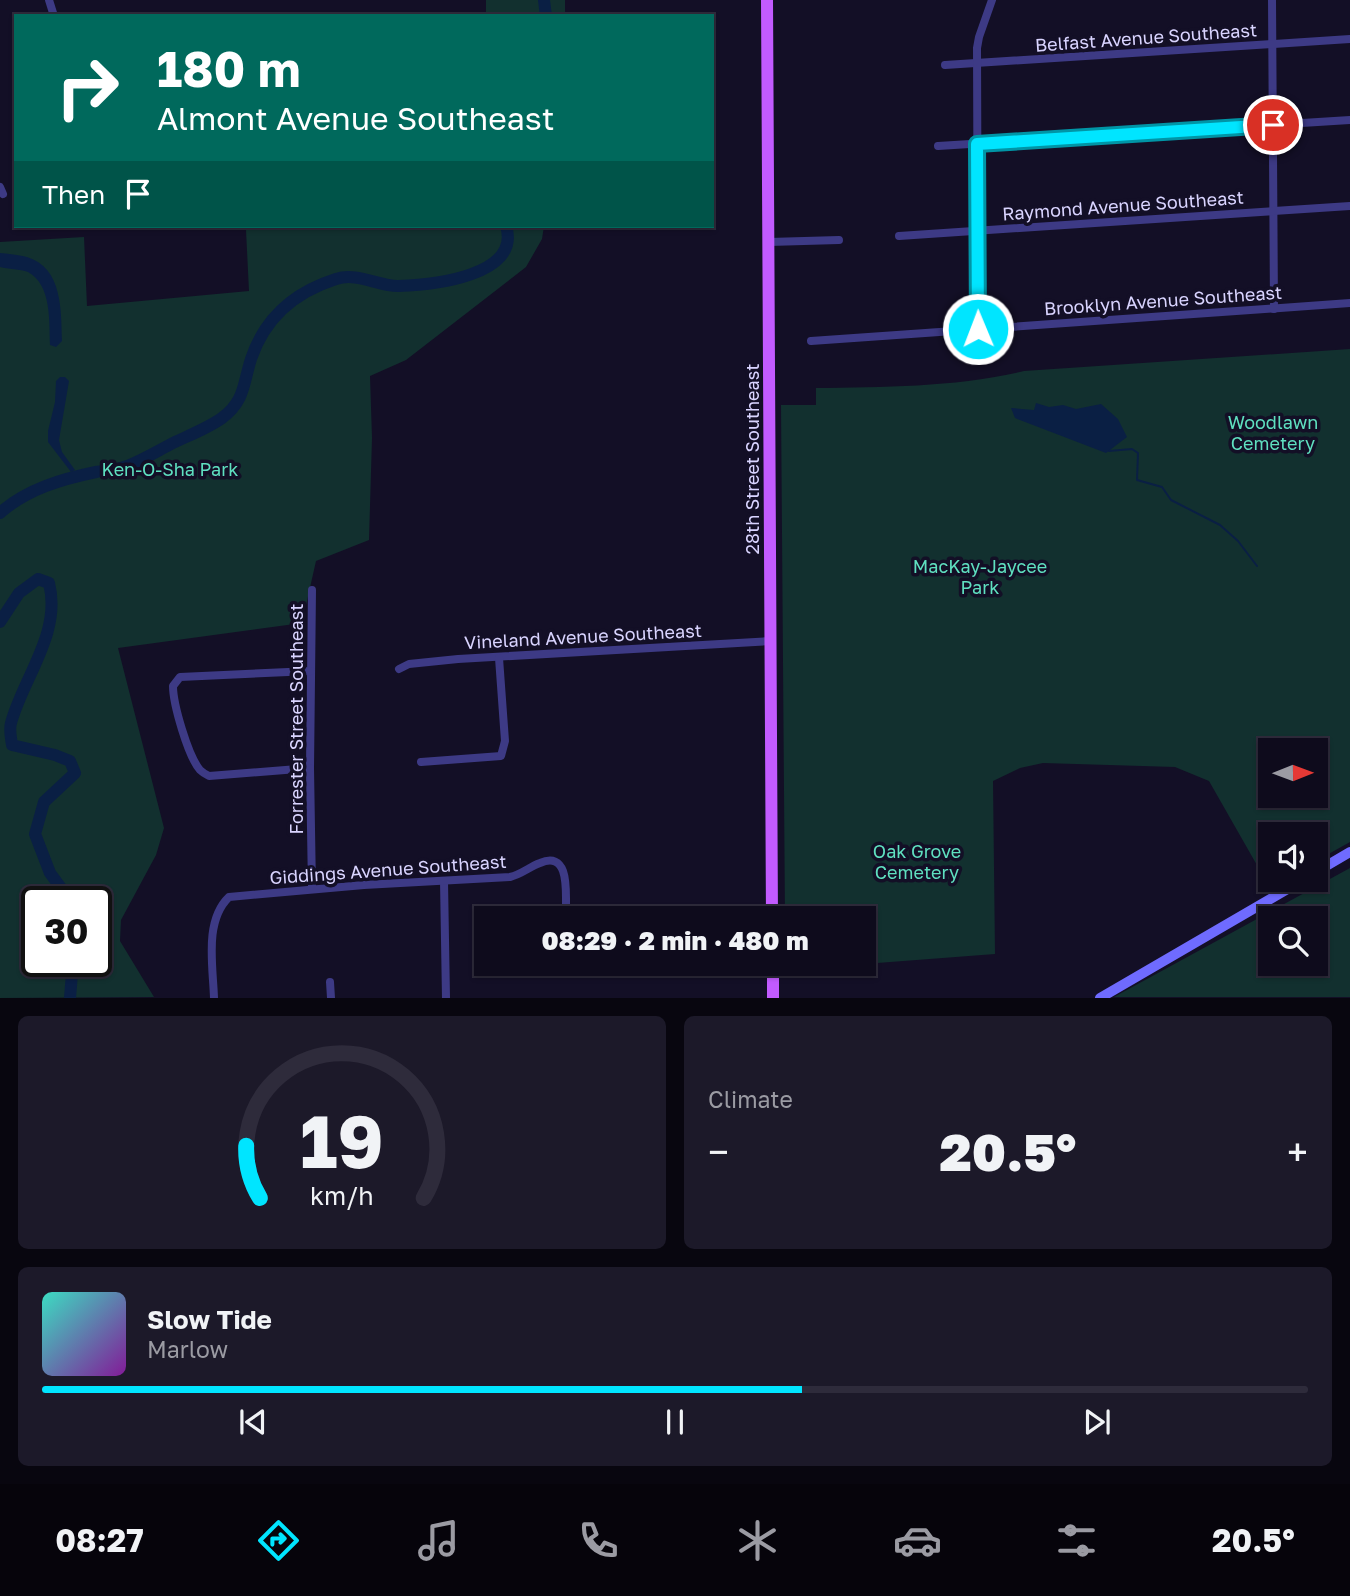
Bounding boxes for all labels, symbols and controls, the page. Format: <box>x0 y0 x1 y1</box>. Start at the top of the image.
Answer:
street label: Belfast Avenue Southeast <box>1034 18 1258 56</box>
text: 180 m <box>157 39 301 98</box>
icon: right <box>42 42 133 133</box>
pin <box>1243 95 1303 155</box>
text: Almont Avenue Southeast <box>157 99 555 137</box>
icon: arrive <box>1254 106 1292 144</box>
icon: arrive <box>119 175 157 213</box>
text: Then <box>42 179 105 210</box>
street label: Raymond Avenue Southeast <box>1001 186 1245 224</box>
street label: Brooklyn Avenue Southeast <box>1043 281 1283 319</box>
position arrow <box>941 292 1015 366</box>
street label: 28th Street Southeast <box>741 364 763 554</box>
park label: Woodlawn Cemetery <box>1228 411 1318 454</box>
park label: Ken-O-Sha Park <box>102 458 238 480</box>
park label: MacKay-Jaycee Park <box>913 555 1047 598</box>
street label: Forrester Street Southeast <box>285 604 307 834</box>
street label: Vineland Avenue Southeast <box>464 619 702 653</box>
north arrow <box>1258 738 1328 808</box>
map controls <box>1258 738 1328 976</box>
button: sound <box>1258 822 1328 892</box>
park label: Oak Grove Cemetery <box>873 840 961 883</box>
street label: Giddings Avenue Southeast <box>269 850 507 888</box>
speed limit sign: 30 <box>21 886 112 977</box>
button: search <box>1258 906 1328 976</box>
text: 08:29 · 2 min · 480 m <box>541 925 809 956</box>
text: Climate <box>708 1085 793 1113</box>
text: 19 <box>300 1098 384 1185</box>
text: 20.5° <box>940 1120 1076 1182</box>
text: − <box>708 1129 729 1174</box>
text: + <box>1287 1129 1308 1174</box>
text: km/h <box>310 1180 374 1211</box>
text: Slow Tide <box>147 1304 272 1335</box>
text: Marlow <box>147 1335 228 1363</box>
icon: previous <box>234 1403 272 1441</box>
icon: pause <box>656 1403 694 1441</box>
icon: next <box>1078 1403 1116 1441</box>
icon: directions <box>254 1516 303 1565</box>
icon: music <box>414 1516 463 1565</box>
icon: phone <box>574 1516 623 1565</box>
icon: climate <box>733 1516 782 1565</box>
icon: car <box>893 1516 942 1565</box>
icon: filters <box>1052 1516 1101 1565</box>
text: 08:27 <box>55 1521 144 1559</box>
text: 20.5° <box>1212 1521 1295 1559</box>

